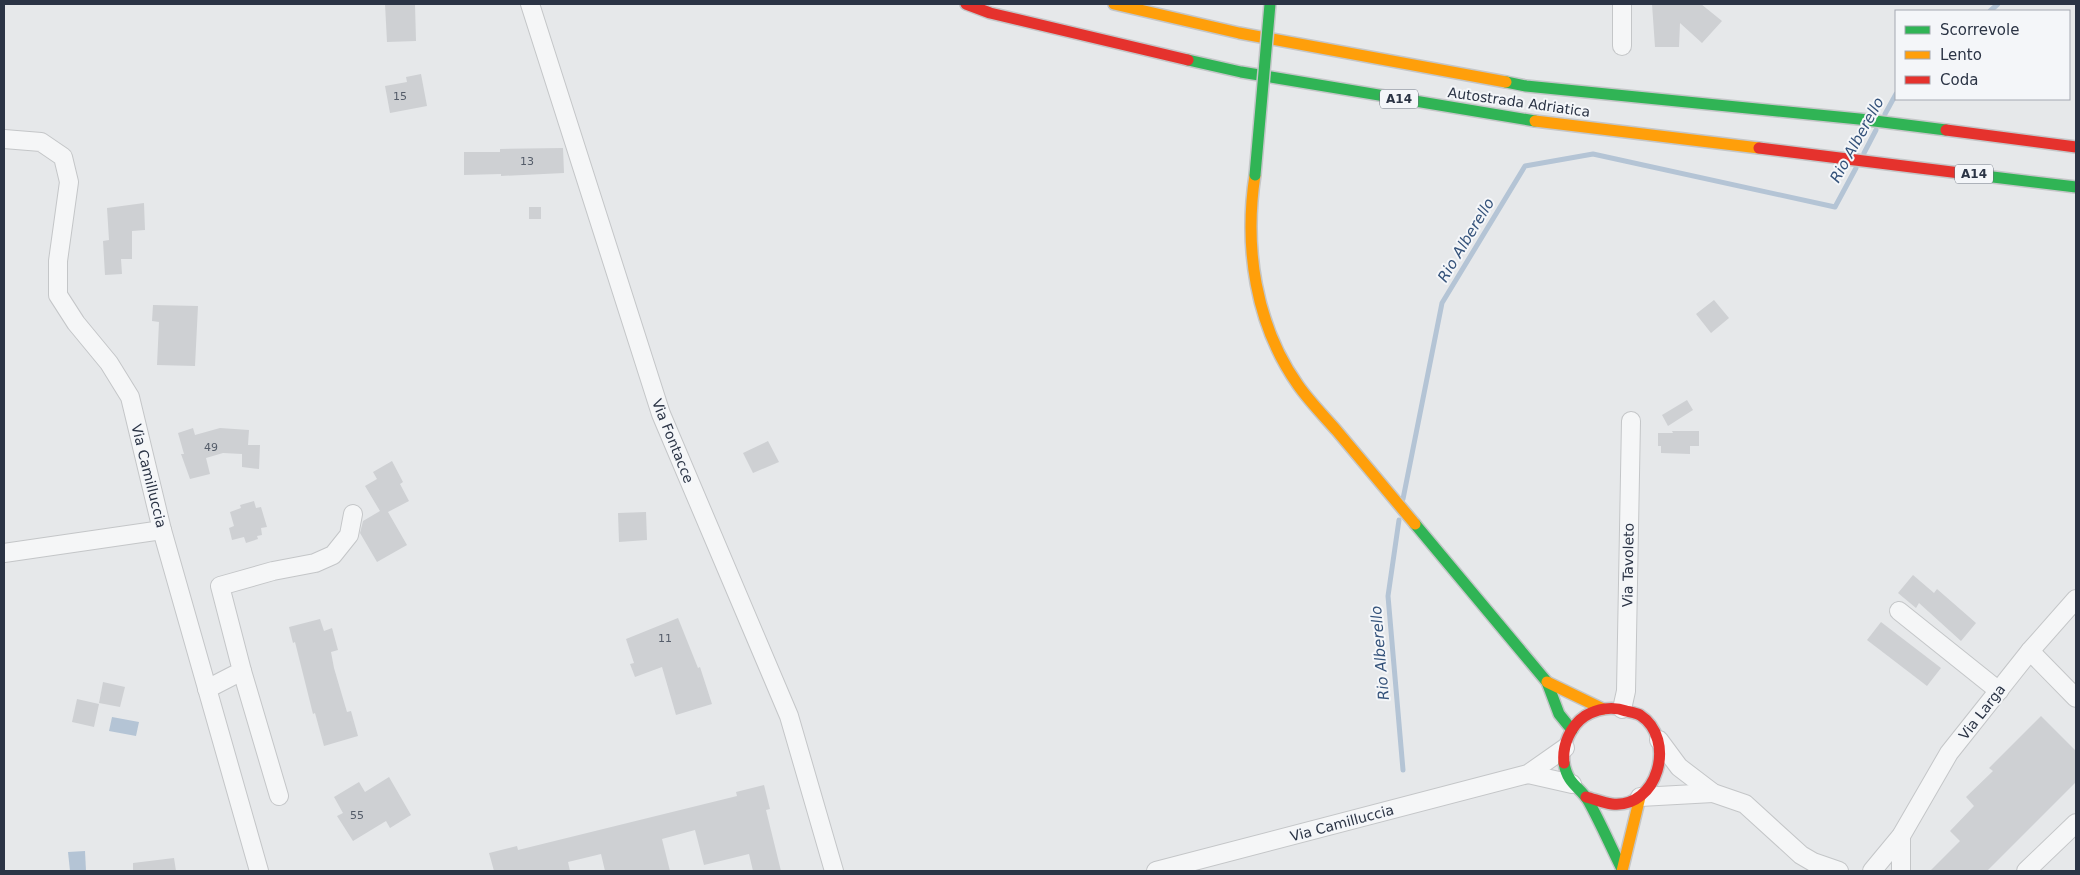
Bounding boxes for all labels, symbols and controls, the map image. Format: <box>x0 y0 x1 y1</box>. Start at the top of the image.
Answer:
legend <box>1895 10 2070 100</box>
text: Scorrevole <box>1940 21 2019 39</box>
text: Lento <box>1940 46 1982 64</box>
text: Coda <box>1940 71 1978 89</box>
street label: Autostrada Adriatica <box>1447 84 1591 120</box>
house number: 15 <box>393 90 407 103</box>
road number: A14 <box>1380 90 1418 108</box>
water label: Rio Alberello <box>1826 94 1888 186</box>
house number: 13 <box>520 155 534 168</box>
road number: A14 <box>1955 164 1993 183</box>
water label: Rio Alberello <box>1434 195 1498 285</box>
street label: Via Fontacce <box>649 397 697 485</box>
street label: Via Camilluccia <box>128 422 170 530</box>
house number: 49 <box>204 441 218 454</box>
street label: Via Tavoleto <box>1619 523 1637 607</box>
water label: Rio Alberello <box>1367 605 1393 701</box>
house number: 11 <box>658 632 672 645</box>
street label: Via Larga <box>1956 681 2008 743</box>
street label: Via Camilluccia <box>1288 801 1396 845</box>
house number: 55 <box>350 809 364 822</box>

